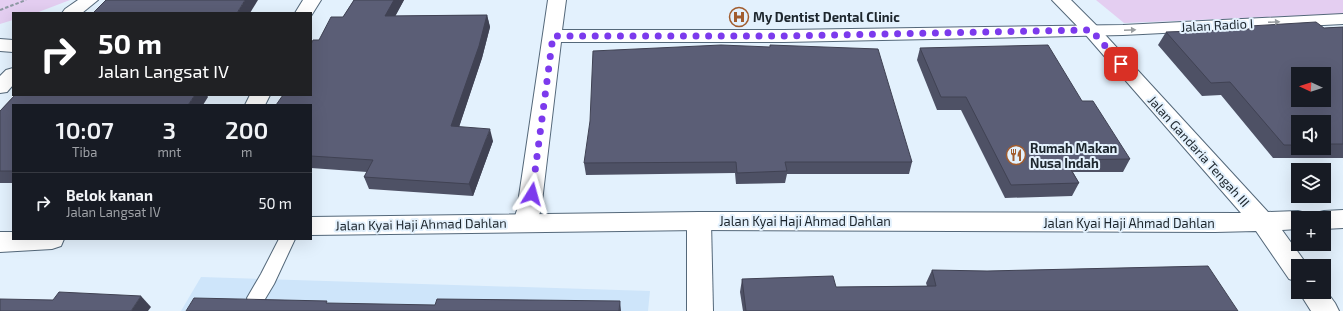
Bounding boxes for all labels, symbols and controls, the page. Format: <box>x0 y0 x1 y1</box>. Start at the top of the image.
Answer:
hospital icon: My Dentist Dental Clinic <box>728 6 750 28</box>
place label: My Dentist Dental Clinic <box>753 9 900 25</box>
street label: Jalan Radio I <box>1180 15 1254 35</box>
one-way arrow <box>1268 19 1280 26</box>
text: 50 m <box>98 26 162 60</box>
one-way arrow <box>1124 27 1137 33</box>
icon: right <box>32 28 84 80</box>
pin <box>1104 47 1138 81</box>
icon: arrive <box>1110 53 1132 75</box>
text: Jalan Langsat IV <box>98 60 229 82</box>
north arrow <box>1291 67 1331 107</box>
map controls <box>1291 67 1331 299</box>
street label: Jalan Gandaria Tengah III <box>1145 92 1253 210</box>
text: 10:07 <box>56 115 114 144</box>
text: 3 <box>163 115 176 144</box>
text: 200 <box>225 115 268 144</box>
button: sound <box>1291 115 1331 155</box>
place label: Rumah Makan Nusa Indah <box>1030 140 1118 171</box>
text: Tiba <box>72 144 97 160</box>
text: mnt <box>157 144 181 160</box>
text: m <box>241 144 252 160</box>
restaurant icon: Rumah Makan Nusa Indah <box>1005 144 1027 166</box>
button: layers <box>1291 163 1331 203</box>
position arrow <box>511 173 553 215</box>
text: Belok kanan <box>66 186 153 204</box>
icon: right <box>32 192 54 214</box>
text: 50 m <box>258 194 292 212</box>
text: Jalan Langsat IV <box>66 204 161 220</box>
button: + <box>1291 211 1331 251</box>
street label: Jalan Kyai Haji Ahmad Dahlan <box>719 213 891 229</box>
street label: Jalan Kyai Haji Ahmad Dahlan <box>335 215 507 233</box>
street label: Jalan Kyai Haji Ahmad Dahlan <box>1043 215 1215 231</box>
button: − <box>1291 259 1331 299</box>

